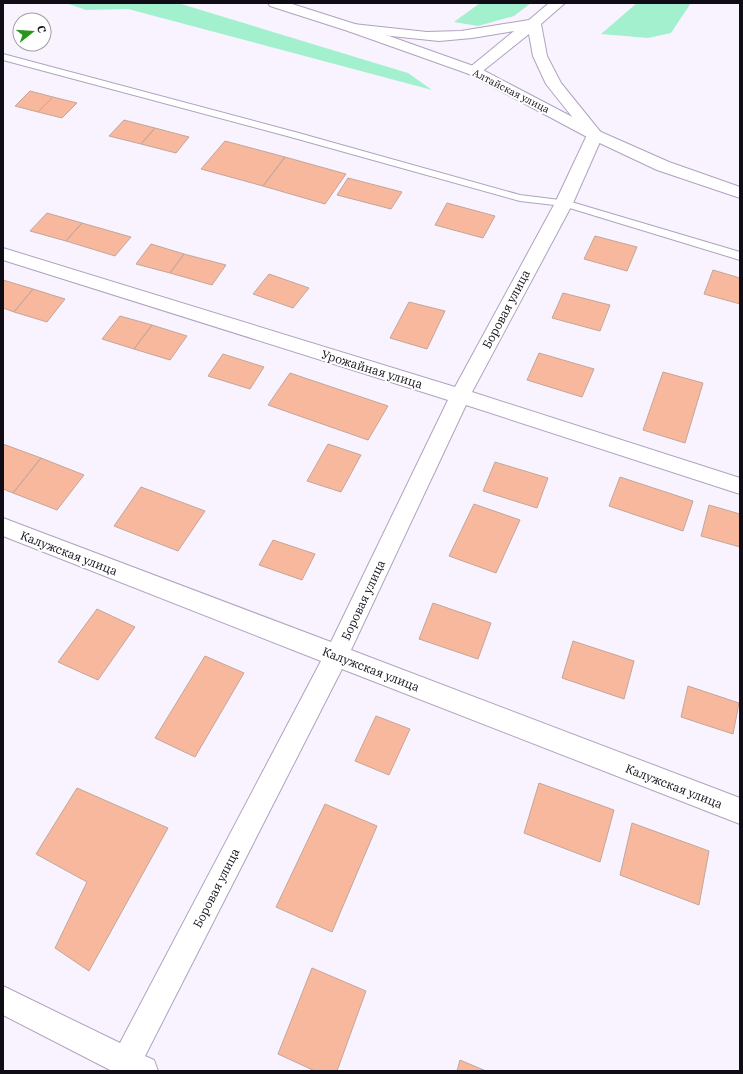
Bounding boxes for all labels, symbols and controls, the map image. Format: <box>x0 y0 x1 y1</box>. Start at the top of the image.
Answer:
north arrow <box>12 12 52 52</box>
text: С <box>34 24 49 35</box>
street label: Алтайская улица <box>470 66 552 116</box>
street label: Боровая улица <box>479 267 533 351</box>
street label: Урожайная улица <box>320 346 425 392</box>
street label: Калужская улица <box>18 528 120 579</box>
street label: Боровая улица <box>338 557 388 643</box>
street label: Калужская улица <box>320 644 422 695</box>
street label: Калужская улица <box>623 761 725 812</box>
street label: Боровая улица <box>190 845 243 930</box>

